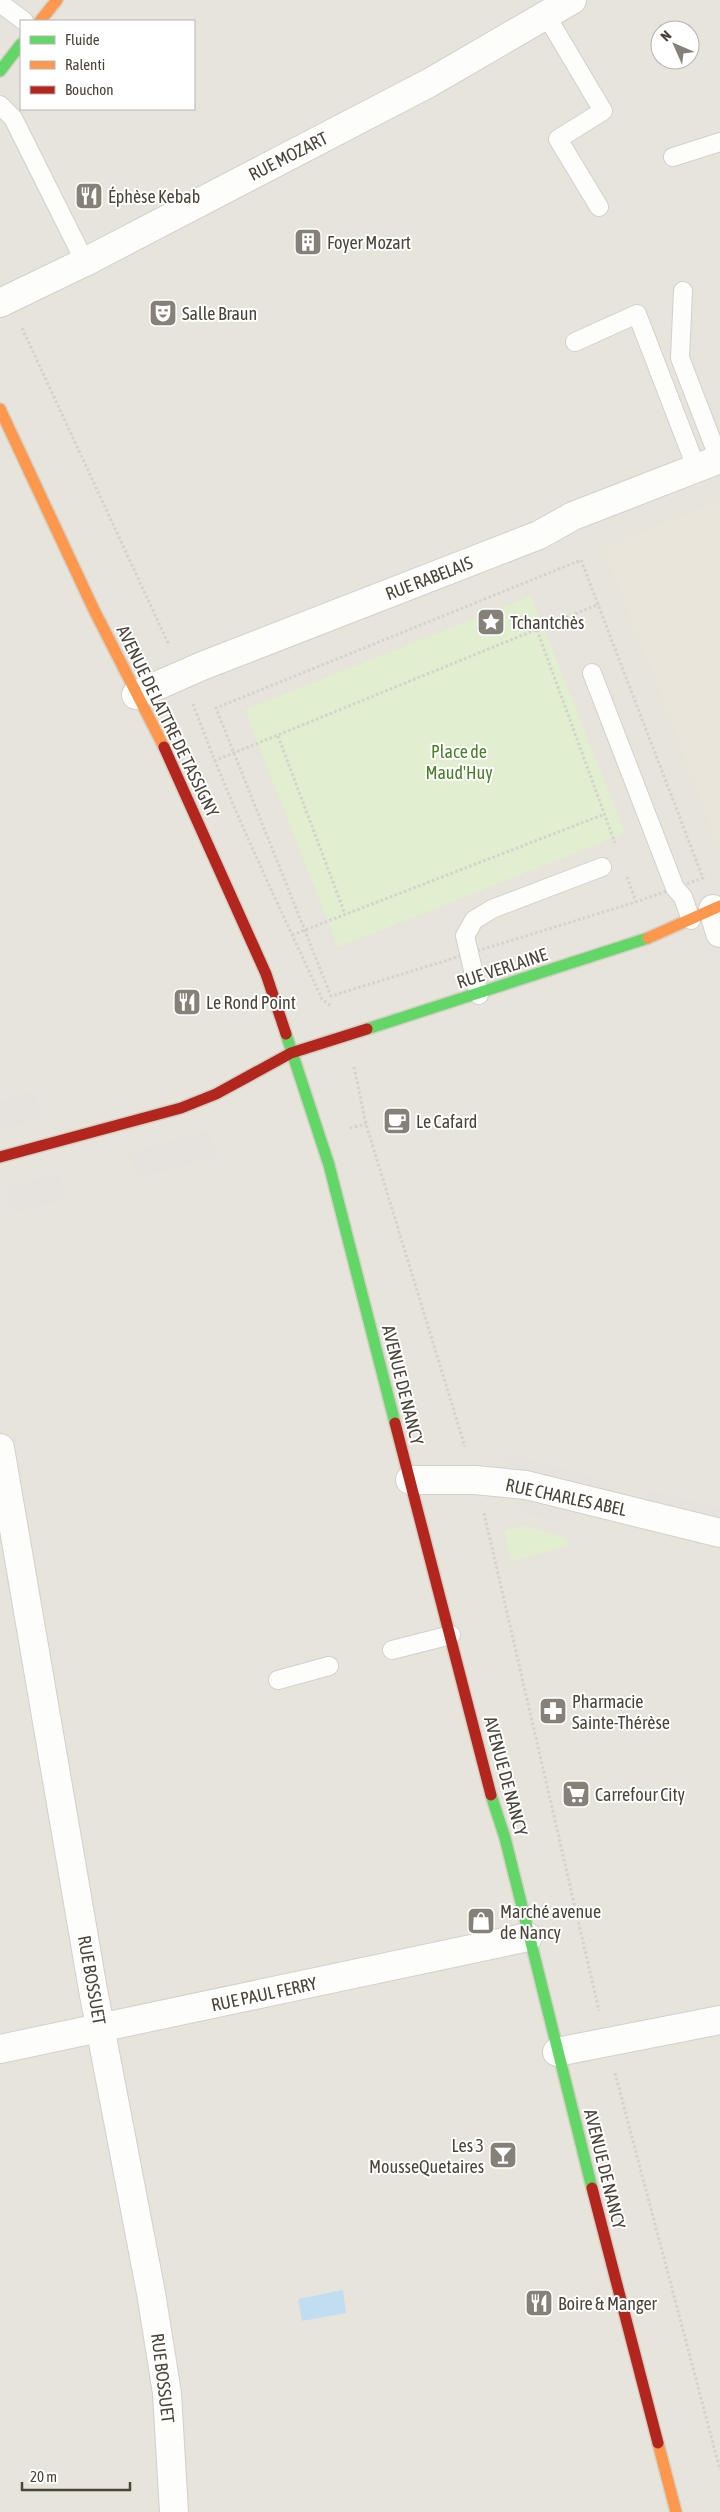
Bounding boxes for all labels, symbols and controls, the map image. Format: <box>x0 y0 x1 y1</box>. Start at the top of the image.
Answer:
legend <box>20 20 195 110</box>
north arrow <box>650 20 700 70</box>
text: N <box>657 27 674 44</box>
text: Fluide <box>65 31 100 48</box>
text: Ralenti <box>65 56 105 73</box>
text: Bouchon <box>65 81 114 98</box>
street label: RUE MOZART <box>245 127 331 185</box>
restaurant icon: Éphèse Kebab <box>74 181 104 211</box>
place label: Éphèse Kebab <box>108 186 200 207</box>
building icon: Foyer Mozart <box>293 227 323 257</box>
place label: Foyer Mozart <box>327 232 411 253</box>
theatre icon: Salle Braun <box>148 298 178 328</box>
place label: Salle Braun <box>182 303 257 324</box>
street label: RUE RABELAIS <box>382 552 476 604</box>
place icon: Tchantchès <box>476 607 506 637</box>
place label: Tchantchès <box>510 612 584 633</box>
street label: AVENUE DE LATTRE DE TASSIGNY <box>112 622 224 820</box>
park label: Place de Maud'Huy <box>425 741 493 783</box>
street label: RUE VERLAINE <box>454 943 550 992</box>
restaurant icon: Le Rond Point <box>172 987 202 1017</box>
place label: Le Rond Point <box>206 992 296 1013</box>
cafe icon: Le Cafard <box>382 1106 412 1136</box>
place label: Le Cafard <box>416 1111 477 1132</box>
street label: AVENUE DE NANCY <box>378 1323 428 1447</box>
street label: RUE CHARLES ABEL <box>504 1474 628 1520</box>
place label: Pharmacie Sainte-Thérèse <box>572 1691 670 1733</box>
pharmacy icon: Pharmacie Sainte-Thérèse <box>538 1696 568 1726</box>
street label: AVENUE DE NANCY <box>480 1714 532 1838</box>
supermarket icon: Carrefour City <box>561 1779 591 1809</box>
place label: Carrefour City <box>595 1784 685 1805</box>
place label: Marché avenue de Nancy <box>500 1901 601 1943</box>
shop icon: Marché avenue de Nancy <box>466 1906 496 1936</box>
street label: RUE BOSSUET <box>74 1934 110 2026</box>
street label: RUE PAUL FERRY <box>209 1973 319 2015</box>
street label: AVENUE DE NANCY <box>580 2107 630 2231</box>
place label: Les 3 MousseQuetaires <box>369 2135 484 2177</box>
bar icon: Les 3 MousseQuetaires <box>488 2140 518 2170</box>
restaurant icon: Boire & Manger <box>524 2288 554 2318</box>
place label: Boire & Manger <box>558 2293 658 2314</box>
street label: RUE BOSSUET <box>147 2332 179 2424</box>
scale bar <box>22 2460 130 2492</box>
text: 20 m <box>30 2468 57 2485</box>

